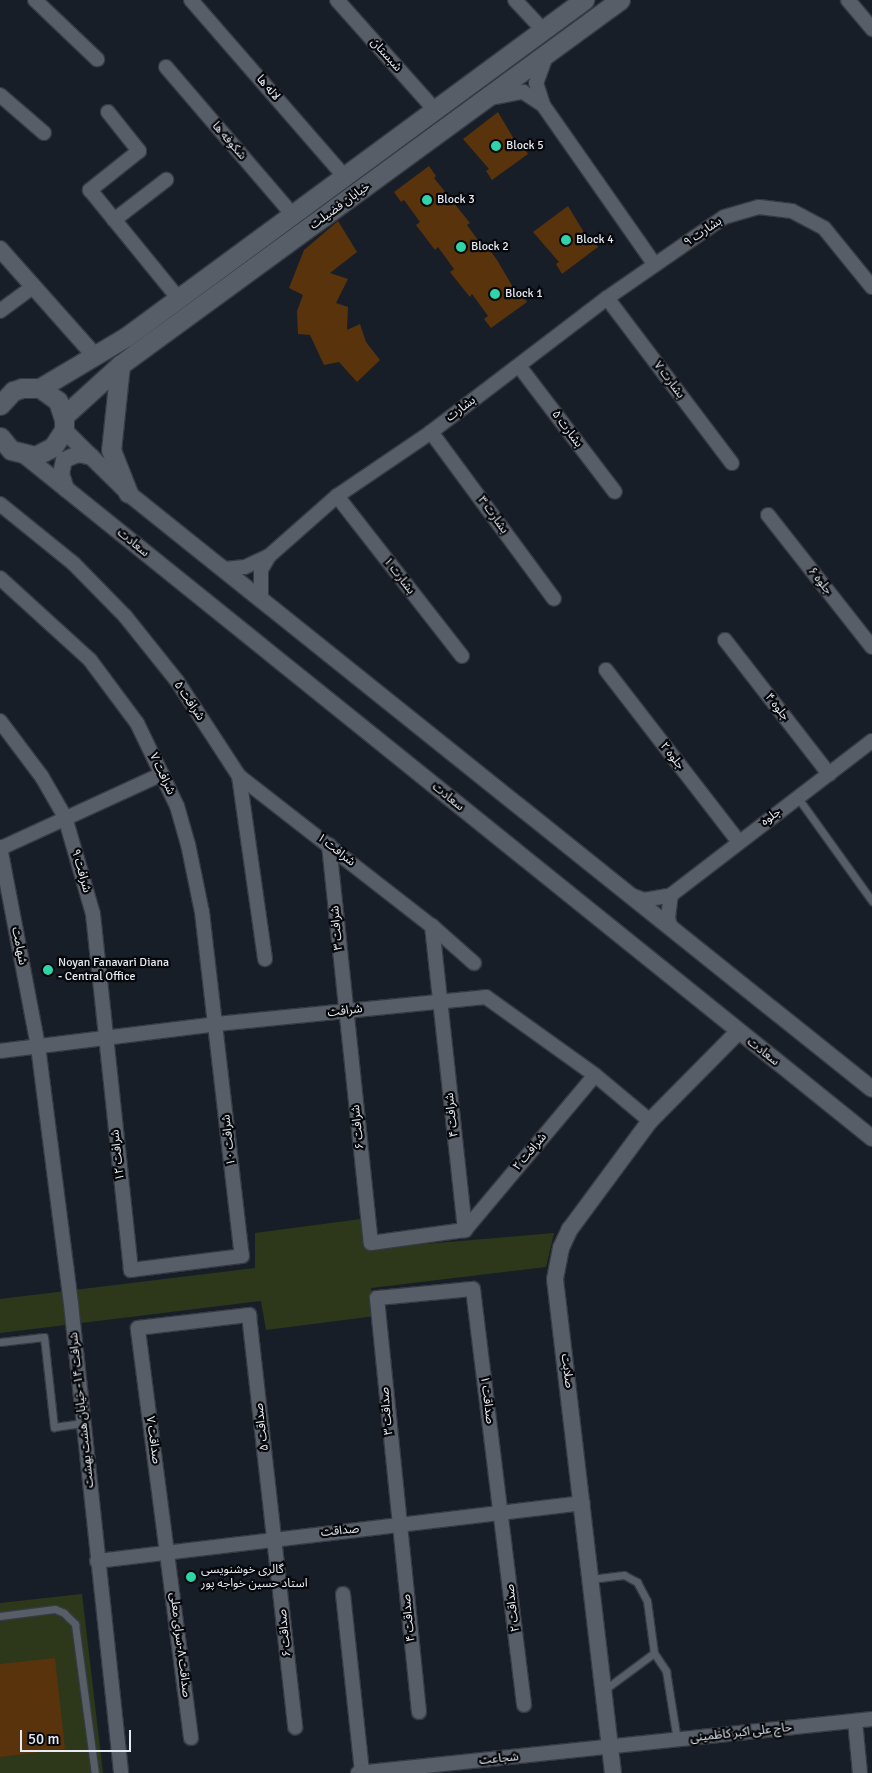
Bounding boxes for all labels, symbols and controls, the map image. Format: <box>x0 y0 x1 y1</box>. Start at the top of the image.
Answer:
street label: شبستان <box>367 35 405 75</box>
street label: لاله ها <box>253 72 283 104</box>
street label: شکوفه ها <box>209 119 249 163</box>
place label: Block 5 <box>506 139 544 153</box>
marker: Block 5 <box>490 140 502 152</box>
street label: خیابان فضیلت <box>307 179 373 233</box>
place label: Block 3 <box>437 193 475 207</box>
marker: Block 3 <box>421 194 433 206</box>
street label: بشارت ۹ <box>681 214 725 250</box>
place label: Block 4 <box>576 233 614 247</box>
marker: Block 4 <box>560 234 572 246</box>
place label: Block 2 <box>471 240 509 254</box>
marker: Block 2 <box>455 241 467 253</box>
place label: Block 1 <box>505 287 543 301</box>
marker: Block 1 <box>489 288 501 300</box>
street label: بشارت ۷ <box>650 359 688 401</box>
street label: بشارت <box>443 393 479 425</box>
street label: بشارت ۵ <box>548 408 586 450</box>
street label: بشارت ۳ <box>475 493 511 537</box>
street label: سعادت <box>114 526 152 560</box>
street label: بشارت ۱ <box>380 555 418 597</box>
street label: جلوه ۶ <box>805 564 835 598</box>
street label: شرافت ۵ <box>171 678 207 724</box>
street label: جلوه ۴ <box>762 690 792 724</box>
street label: جلوه ۲ <box>657 739 687 773</box>
street label: شرافت ۷ <box>146 751 178 797</box>
street label: سعادت <box>429 780 467 814</box>
street label: جلوه <box>758 805 784 829</box>
street label: شرافت ۱ <box>314 831 358 869</box>
street label: شرافت ۹ <box>68 848 94 894</box>
street label: شرافت ۳ <box>328 905 346 951</box>
street label: شهامت <box>8 926 30 966</box>
place label: Noyan Fanavari Diana - Central Office <box>58 956 169 984</box>
marker: Noyan Fanavari Diana - Central Office <box>42 964 54 976</box>
street label: شرافت <box>327 1002 363 1020</box>
street label: سعادت <box>744 1035 782 1069</box>
street label: شرافت ۴ <box>443 1092 461 1138</box>
street label: شرافت ۶ <box>349 1104 367 1150</box>
street label: شرافت ۱۰ <box>219 1114 239 1166</box>
street label: شرافت ۱۲ <box>108 1129 128 1181</box>
street label: شرافت ۲ <box>510 1130 550 1174</box>
street label: شرافت ۱۴- خیابان هشت بهشت <box>67 1331 97 1489</box>
street label: صلابت <box>558 1353 576 1389</box>
street label: صداقت ۱ <box>477 1375 497 1425</box>
street label: صداقت ۳ <box>378 1386 396 1436</box>
street label: صداقت ۵ <box>252 1402 272 1452</box>
street label: صداقت ۷ <box>143 1415 163 1465</box>
street label: صداقت <box>320 1522 360 1540</box>
place label: گالری خوشنویسی استاد حسین خواجه پور <box>201 1563 308 1591</box>
marker: گالری خوشنویسی استاد حسین خواجه پور <box>185 1571 197 1583</box>
street label: صداقت ۲ <box>503 1583 523 1633</box>
street label: صداقت ۸-سرای معلی <box>166 1592 194 1698</box>
street label: صداقت ۴ <box>399 1593 419 1643</box>
street label: صداقت ۶ <box>275 1608 295 1658</box>
scale bar <box>22 1720 134 1752</box>
street label: حاج علی اکبر کاظمینی <box>689 1720 793 1746</box>
text: 50 m <box>28 1730 59 1748</box>
street label: شجاعت <box>479 1750 519 1768</box>

